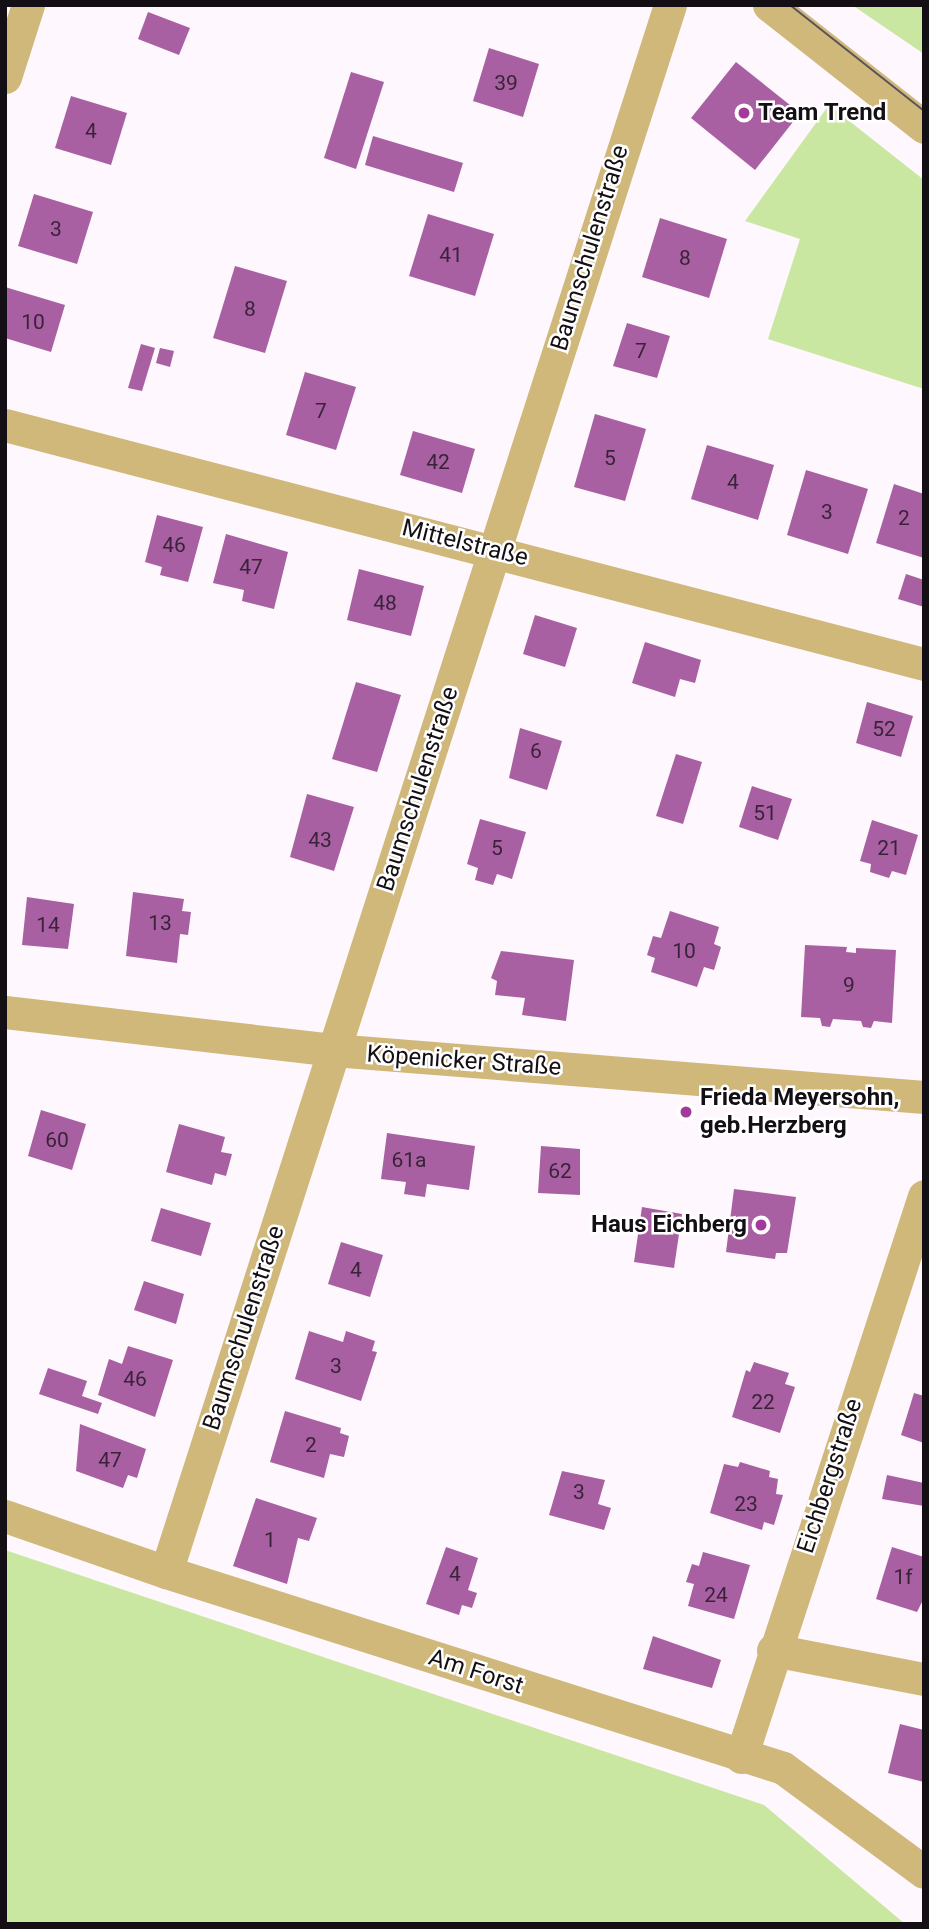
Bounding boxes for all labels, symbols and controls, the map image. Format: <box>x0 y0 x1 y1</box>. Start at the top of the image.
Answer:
house number: 39 <box>494 70 518 96</box>
place label: Team Trend <box>758 99 887 127</box>
marker: Team Trend <box>736 105 752 121</box>
house number: 4 <box>85 118 97 144</box>
street label: Baumschulenstraße <box>545 142 635 354</box>
house number: 3 <box>50 216 62 242</box>
house number: 41 <box>439 242 463 268</box>
house number: 8 <box>679 245 691 271</box>
house number: 8 <box>244 296 256 322</box>
house number: 10 <box>21 309 45 335</box>
house number: 7 <box>635 338 647 364</box>
house number: 7 <box>315 398 327 424</box>
house number: 5 <box>604 445 616 471</box>
house number: 42 <box>426 449 450 475</box>
house number: 4 <box>727 469 739 495</box>
house number: 3 <box>821 499 833 525</box>
house number: 2 <box>898 505 910 531</box>
street label: Mittelstraße <box>399 513 531 573</box>
house number: 46 <box>162 532 186 558</box>
house number: 47 <box>239 554 263 580</box>
house number: 48 <box>373 590 397 616</box>
street label: Baumschulenstraße <box>371 683 465 895</box>
house number: 52 <box>872 716 896 742</box>
house number: 6 <box>530 738 542 764</box>
house number: 51 <box>753 800 777 826</box>
house number: 43 <box>308 827 332 853</box>
house number: 5 <box>491 835 503 861</box>
house number: 21 <box>877 835 901 861</box>
house number: 13 <box>148 910 172 936</box>
house number: 14 <box>36 912 60 938</box>
house number: 10 <box>672 938 696 964</box>
house number: 9 <box>843 972 855 998</box>
street label: Köpenicker Straße <box>366 1040 562 1082</box>
place label: Frieda Meyersohn, geb.Herzberg <box>700 1084 899 1140</box>
marker: Frieda Meyersohn, geb.Herzberg <box>678 1104 694 1120</box>
house number: 60 <box>45 1127 69 1153</box>
house number: 61a <box>391 1147 427 1173</box>
house number: 62 <box>548 1158 572 1184</box>
place label: Haus Eichberg <box>591 1211 747 1239</box>
marker: Haus Eichberg <box>753 1217 769 1233</box>
street label: Baumschulenstraße <box>197 1222 291 1434</box>
house number: 4 <box>350 1257 362 1283</box>
house number: 3 <box>330 1353 342 1379</box>
house number: 46 <box>123 1366 147 1392</box>
house number: 22 <box>751 1389 775 1415</box>
street label: Eichbergstraße <box>791 1395 869 1557</box>
house number: 2 <box>305 1432 317 1458</box>
house number: 47 <box>98 1447 122 1473</box>
house number: 3 <box>573 1479 585 1505</box>
house number: 23 <box>734 1491 758 1517</box>
house number: 1 <box>264 1527 276 1553</box>
house number: 4 <box>449 1561 461 1587</box>
house number: 1f <box>893 1564 913 1590</box>
house number: 24 <box>704 1582 728 1608</box>
street label: Am Forst <box>425 1643 527 1701</box>

